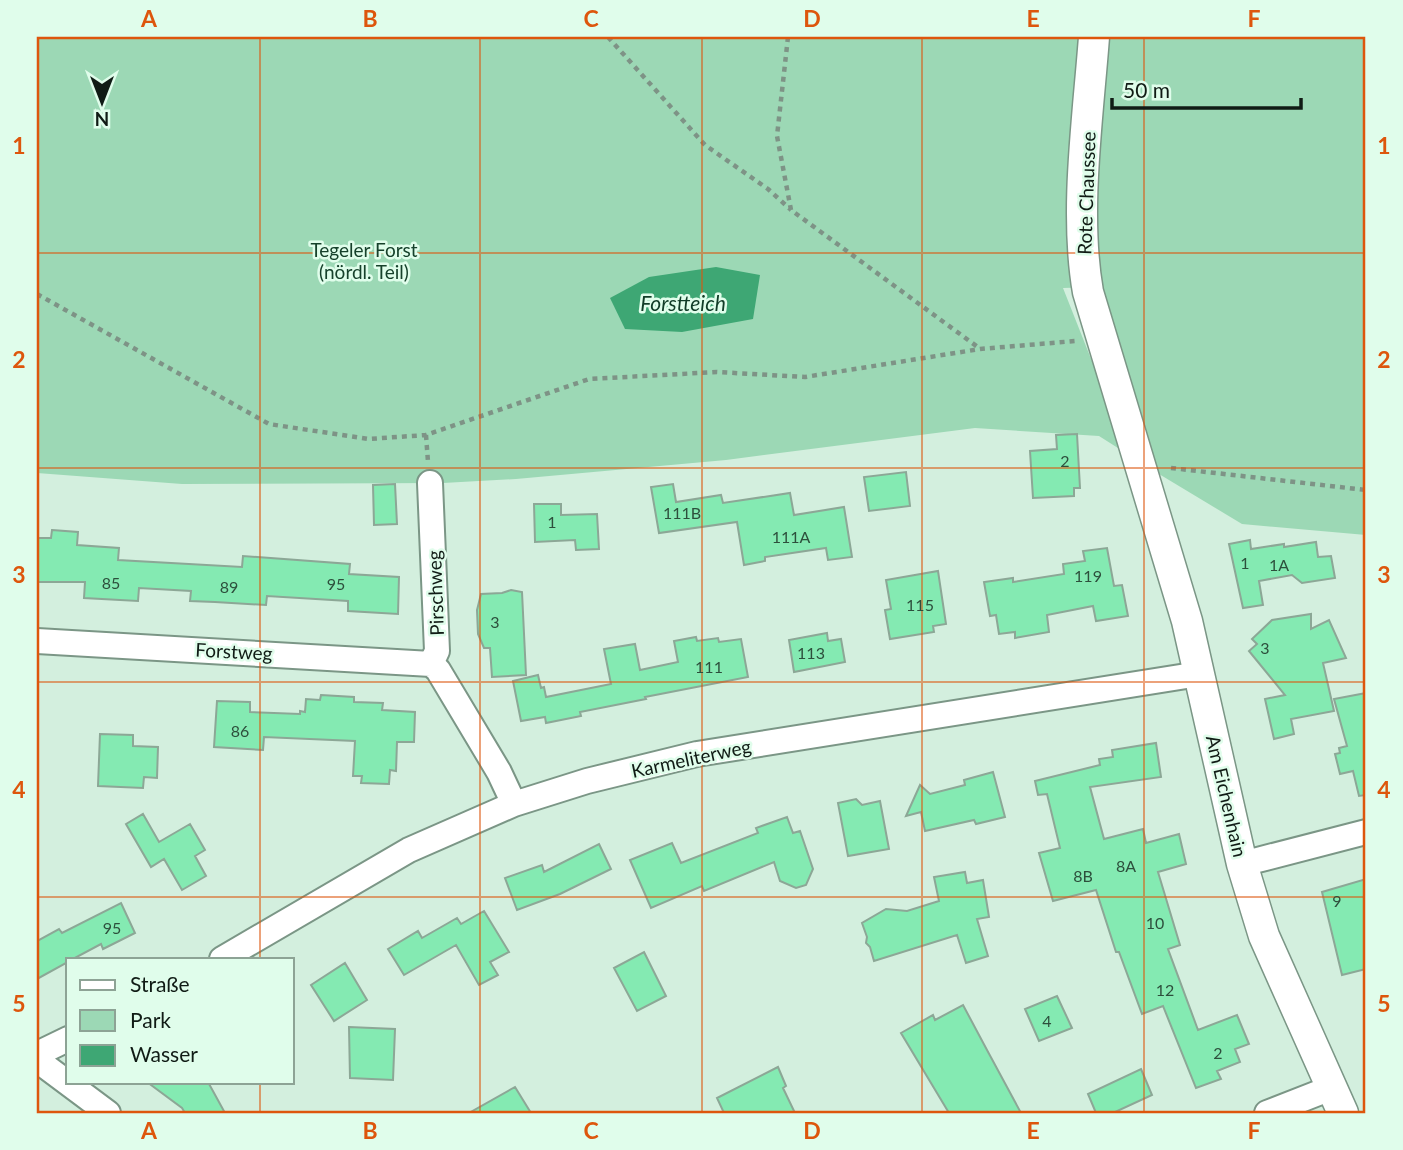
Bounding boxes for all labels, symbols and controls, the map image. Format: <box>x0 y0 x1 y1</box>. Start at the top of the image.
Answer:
text: A <box>140 4 158 32</box>
text: B <box>362 4 378 32</box>
text: C <box>583 4 599 32</box>
text: D <box>803 4 821 32</box>
text: E <box>1026 4 1040 32</box>
text: F <box>1247 4 1261 32</box>
north arrow <box>66 66 136 136</box>
scale bar <box>1112 66 1302 110</box>
text: 50 m <box>1123 77 1170 102</box>
text: N <box>95 108 109 131</box>
text: 1 <box>12 131 26 159</box>
street label: Rote Chaussee <box>1072 131 1100 255</box>
text: 1 <box>1377 131 1391 159</box>
park label: Tegeler Forst (nördl. Teil) <box>310 238 418 283</box>
water label: Forstteich <box>640 290 726 315</box>
text: 2 <box>12 345 26 373</box>
text: 2 <box>1377 345 1391 373</box>
house number: 2 <box>1060 451 1070 470</box>
house number: 111B <box>663 503 701 522</box>
house number: 1 <box>547 512 557 531</box>
house number: 111A <box>772 527 811 546</box>
street label: Pirschweg <box>422 550 448 636</box>
house number: 1 <box>1240 553 1250 572</box>
house number: 1A <box>1269 555 1289 574</box>
text: 3 <box>12 560 26 588</box>
text: 3 <box>1377 560 1391 588</box>
house number: 119 <box>1074 566 1102 585</box>
house number: 85 <box>102 573 120 592</box>
house number: 95 <box>327 574 345 593</box>
house number: 89 <box>220 577 238 596</box>
house number: 115 <box>906 595 934 614</box>
house number: 3 <box>490 612 500 631</box>
street label: Forstweg <box>195 637 273 665</box>
house number: 3 <box>1260 638 1270 657</box>
house number: 113 <box>797 643 825 662</box>
house number: 111 <box>695 657 723 676</box>
house number: 86 <box>231 721 249 740</box>
street label: Am Eichenhain <box>1202 733 1252 859</box>
street label: Karmeliterweg <box>629 734 753 782</box>
text: 4 <box>12 775 26 803</box>
text: 4 <box>1377 775 1391 803</box>
house number: 8A <box>1116 856 1136 875</box>
house number: 8B <box>1073 866 1093 885</box>
house number: 9 <box>1332 891 1342 910</box>
house number: 10 <box>1146 913 1164 932</box>
house number: 95 <box>103 918 121 937</box>
legend <box>66 958 294 1084</box>
text: Straße <box>130 971 190 996</box>
house number: 12 <box>1156 980 1174 999</box>
text: 5 <box>12 989 26 1017</box>
text: 5 <box>1377 989 1391 1017</box>
text: Park <box>130 1007 171 1032</box>
house number: 4 <box>1042 1011 1052 1030</box>
text: Wasser <box>130 1041 198 1066</box>
house number: 2 <box>1213 1043 1223 1062</box>
text: A <box>140 1116 158 1144</box>
text: B <box>362 1116 378 1144</box>
text: C <box>583 1116 599 1144</box>
text: D <box>803 1116 821 1144</box>
text: E <box>1026 1116 1040 1144</box>
text: F <box>1247 1116 1261 1144</box>

